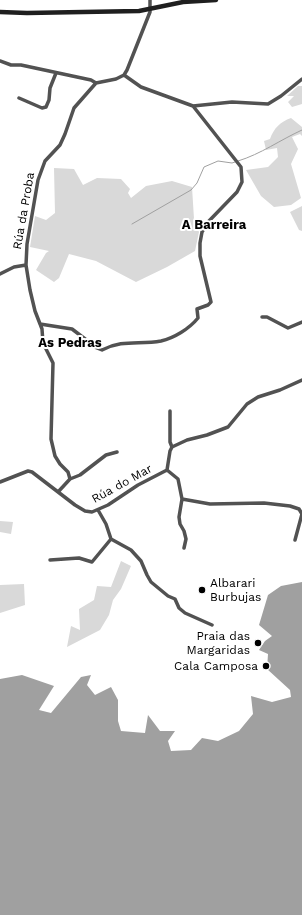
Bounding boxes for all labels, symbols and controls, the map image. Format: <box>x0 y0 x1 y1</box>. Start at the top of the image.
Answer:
street label: Rúa da Proba <box>10 171 38 251</box>
district label: A Barreira <box>182 217 246 233</box>
district label: As Pedras <box>38 335 102 351</box>
street label: Rúa do Mar <box>89 462 155 506</box>
place label: Albarari Burbujas <box>210 576 261 604</box>
marker: Albarari Burbujas <box>197 585 207 595</box>
place label: Praia das Margaridas <box>187 629 250 657</box>
marker: Praia das Margaridas <box>253 638 263 648</box>
place label: Cala Camposa <box>174 659 258 673</box>
marker: Cala Camposa <box>261 661 271 671</box>

